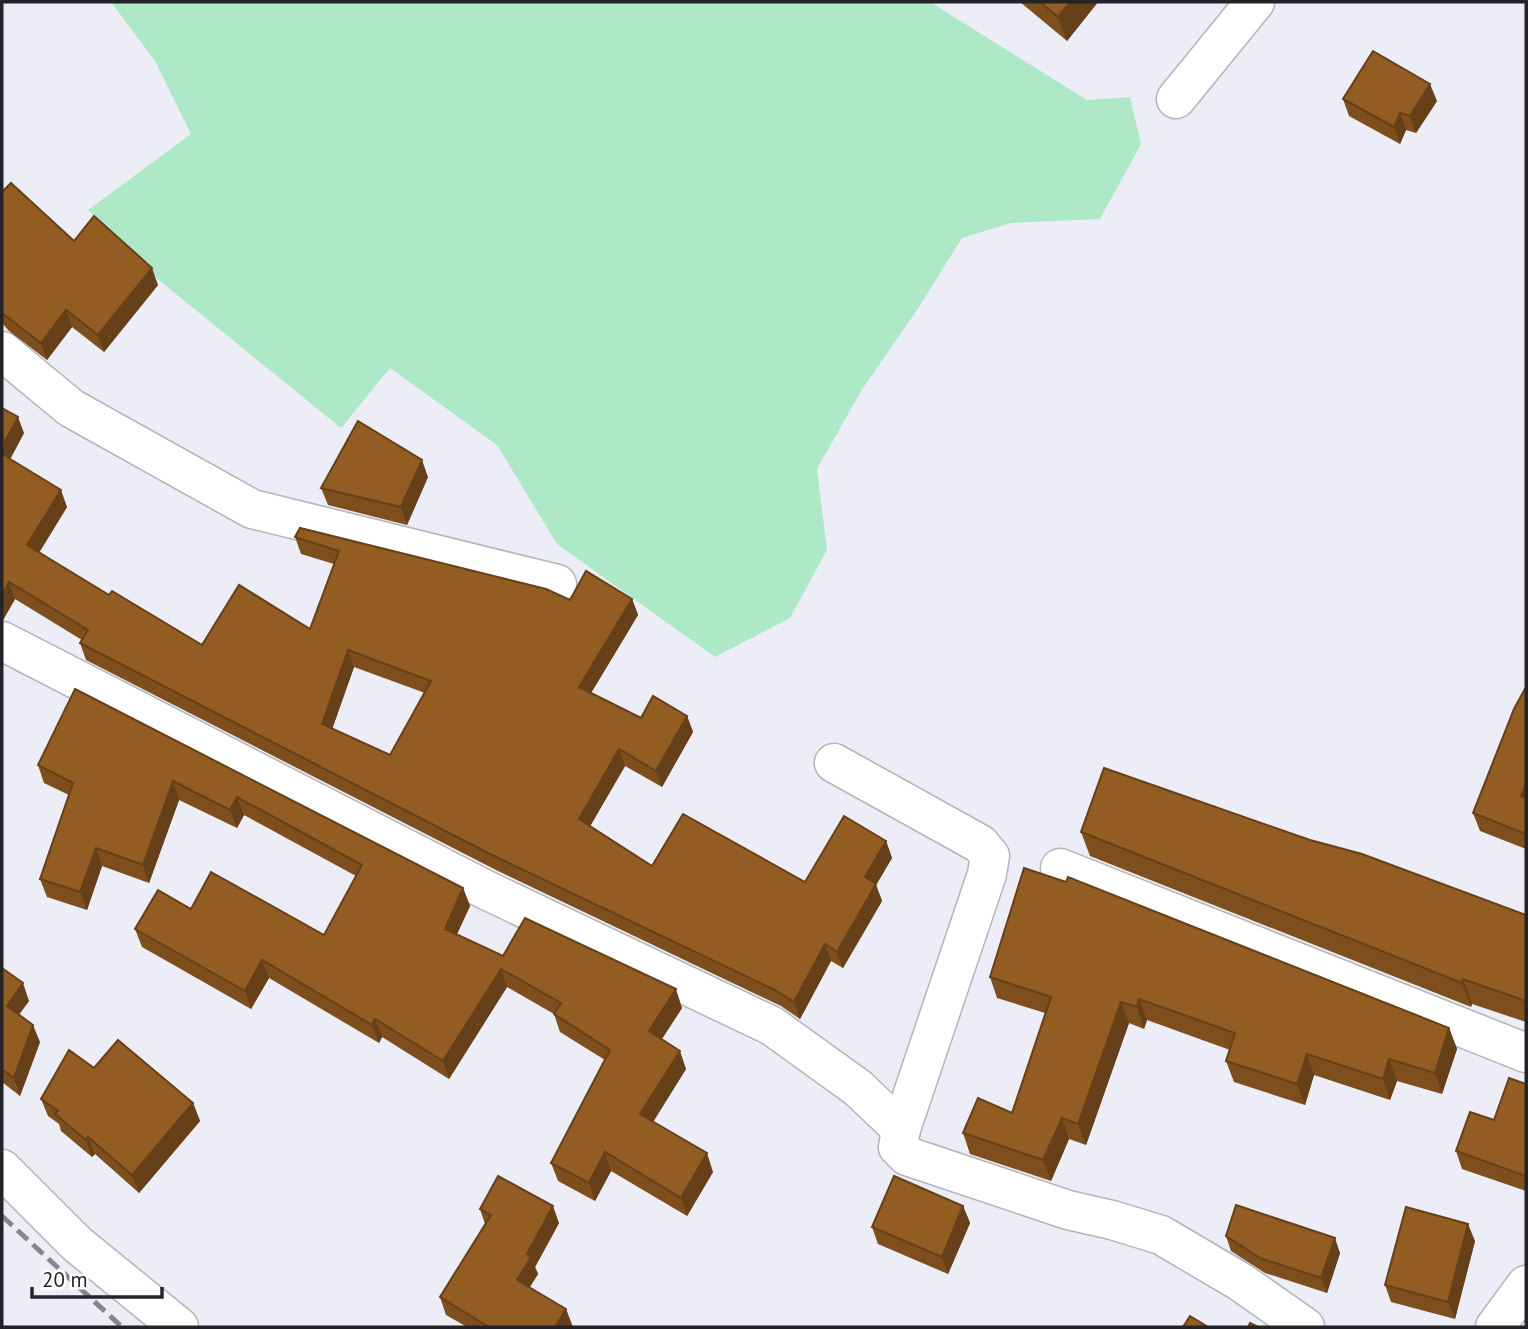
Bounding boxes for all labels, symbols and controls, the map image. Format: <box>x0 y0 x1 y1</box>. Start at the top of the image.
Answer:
scale bar <box>32 1256 161 1300</box>
text: 20 m <box>42 1266 88 1293</box>

